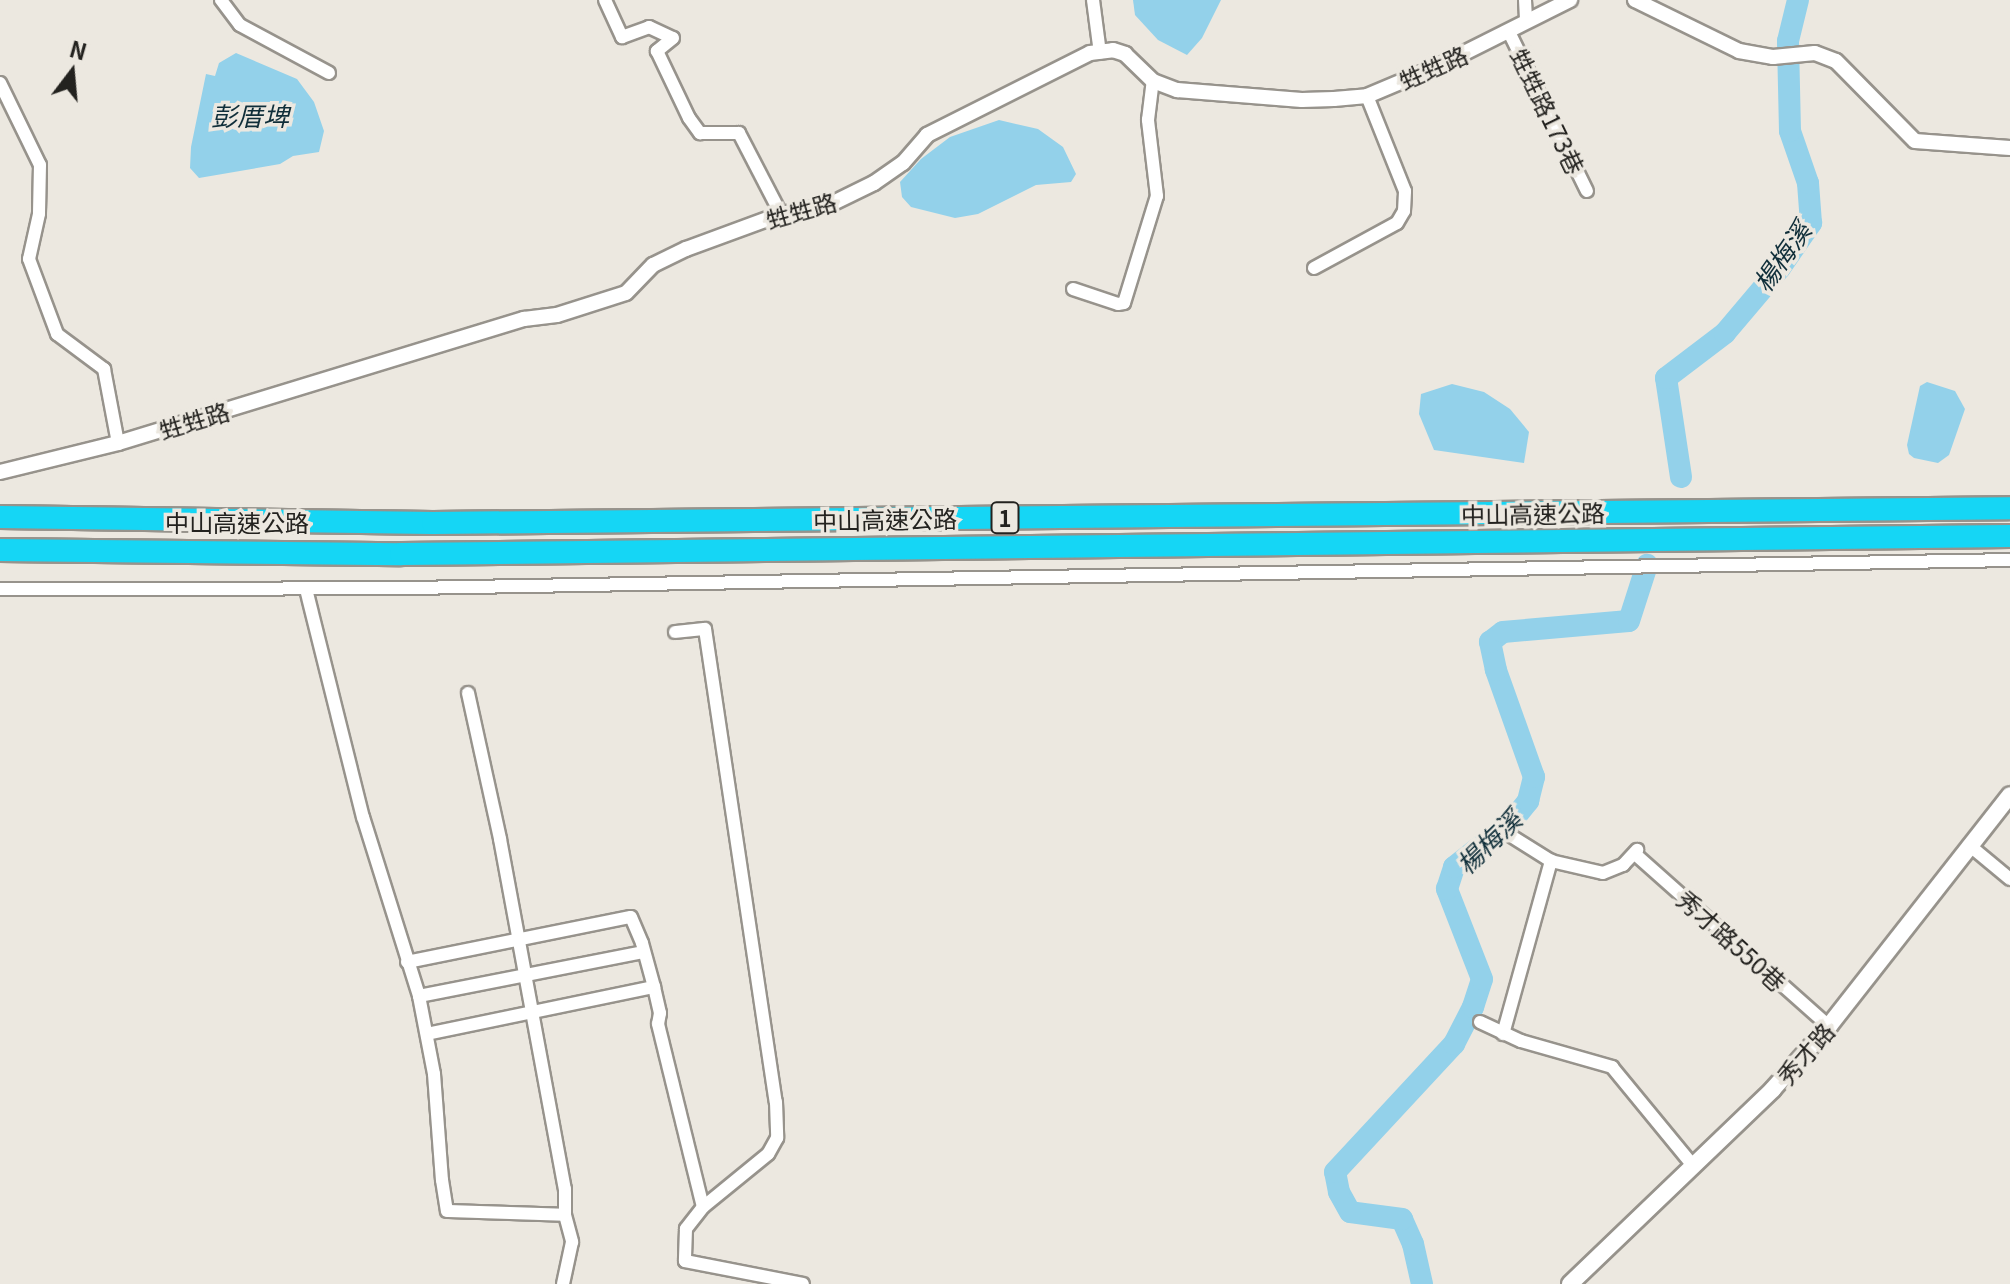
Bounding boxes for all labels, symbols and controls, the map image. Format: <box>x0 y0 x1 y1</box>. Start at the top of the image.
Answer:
text: N <box>66 31 91 67</box>
north arrow <box>32 32 112 112</box>
street label: 甡甡路 <box>1394 39 1472 95</box>
street label: 甡甡路173巷 <box>1505 44 1591 178</box>
water label: 彭厝埤 <box>211 99 289 131</box>
street label: 甡甡路 <box>762 186 840 234</box>
water label: 楊梅溪 <box>1746 215 1816 297</box>
street label: 甡甡路 <box>155 396 233 444</box>
street label: 中山高速公路 <box>1461 497 1605 529</box>
road number: 1 <box>989 500 1021 536</box>
street label: 中山高速公路 <box>813 503 957 535</box>
street label: 中山高速公路 <box>165 508 309 536</box>
water label: 楊梅溪 <box>1449 803 1527 879</box>
street label: 秀才路550巷 <box>1672 884 1792 996</box>
street label: 秀才路 <box>1771 1016 1839 1090</box>

